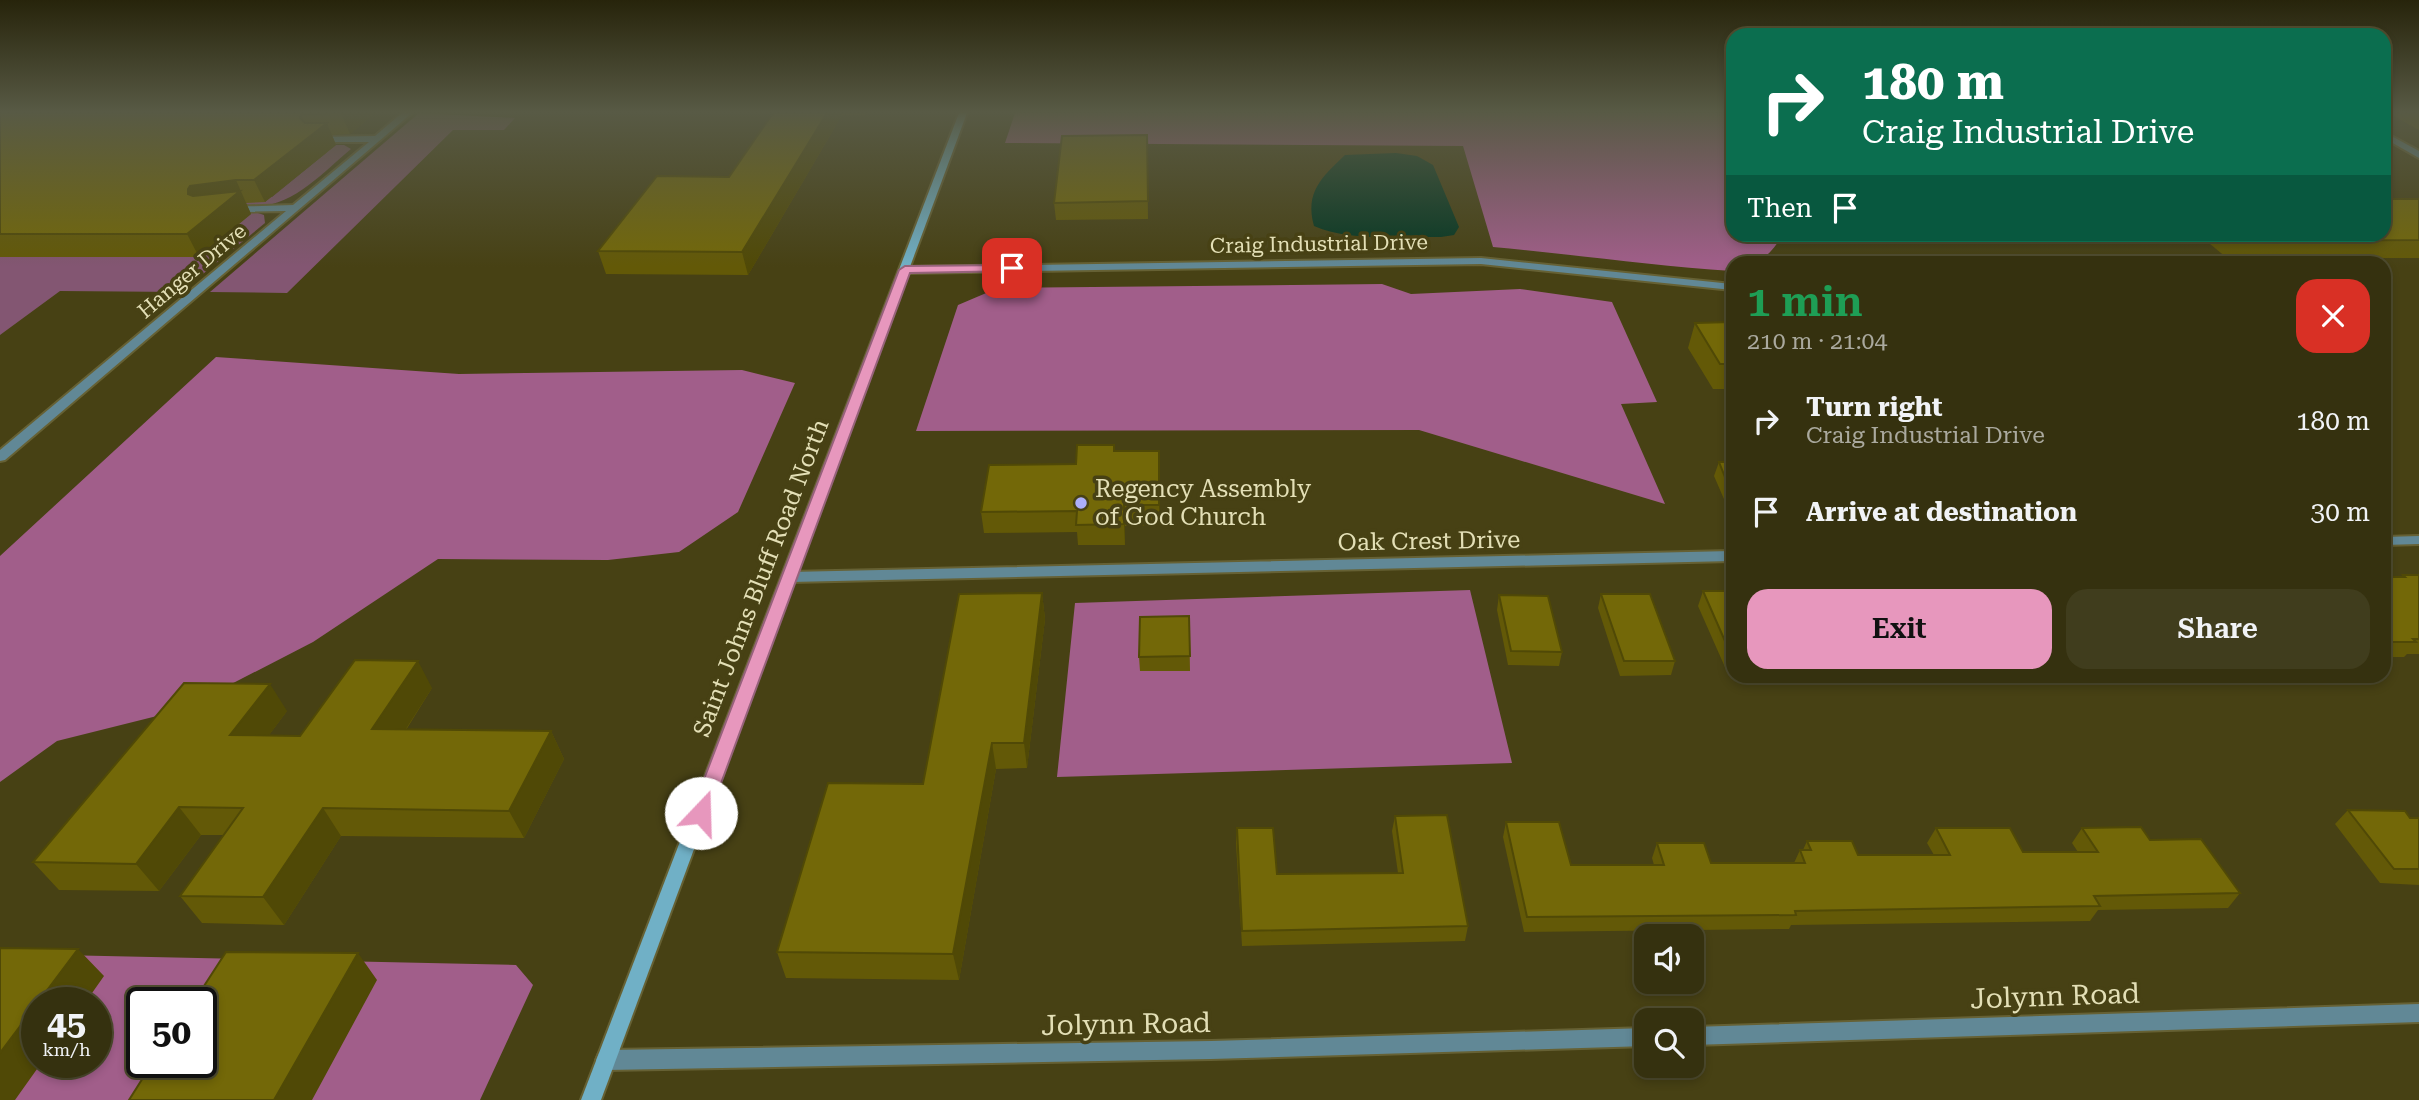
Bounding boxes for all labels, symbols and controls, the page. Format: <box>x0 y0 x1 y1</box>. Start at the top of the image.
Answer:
text: 180 m <box>1862 54 2004 111</box>
icon: right <box>1747 56 1838 147</box>
text: Craig Industrial Drive <box>1862 113 2194 151</box>
icon: arrive <box>1826 189 1864 227</box>
text: Then <box>1747 193 1812 223</box>
street label: Hanger Drive <box>133 219 251 323</box>
street label: Craig Industrial Drive <box>1210 230 1428 258</box>
pin <box>982 238 1042 298</box>
icon: arrive <box>993 249 1031 287</box>
text: 1 min <box>1747 277 1863 326</box>
button: close <box>2296 279 2370 353</box>
text: 210 m · 21:04 <box>1747 328 1887 355</box>
text: Turn right <box>1806 392 1942 422</box>
icon: right <box>1747 402 1785 440</box>
text: 180 m <box>2296 406 2370 436</box>
street label: Saint Johns Bluff Road North <box>687 415 835 741</box>
text: Craig Industrial Drive <box>1806 422 2045 449</box>
place label: Regency Assembly of God Church <box>1095 475 1312 531</box>
icon: arrive <box>1747 493 1785 531</box>
marker: Regency Assembly of God Church <box>1073 495 1089 511</box>
text: Arrive at destination <box>1806 497 2077 527</box>
text: 30 m <box>2311 497 2370 527</box>
street label: Oak Crest Drive <box>1337 525 1521 557</box>
button: Exit <box>1747 589 2052 669</box>
button: Share <box>2066 589 2370 669</box>
position arrow <box>664 776 738 850</box>
map controls <box>1634 924 1704 1078</box>
button: sound <box>1634 924 1704 994</box>
street label: Jolynn Road <box>1970 977 2140 1015</box>
speed limit sign: 50 <box>126 987 217 1078</box>
text: 45 <box>47 1003 86 1044</box>
street label: Jolynn Road <box>1041 1006 1211 1042</box>
button: search <box>1634 1008 1704 1078</box>
text: km/h <box>42 1039 91 1060</box>

